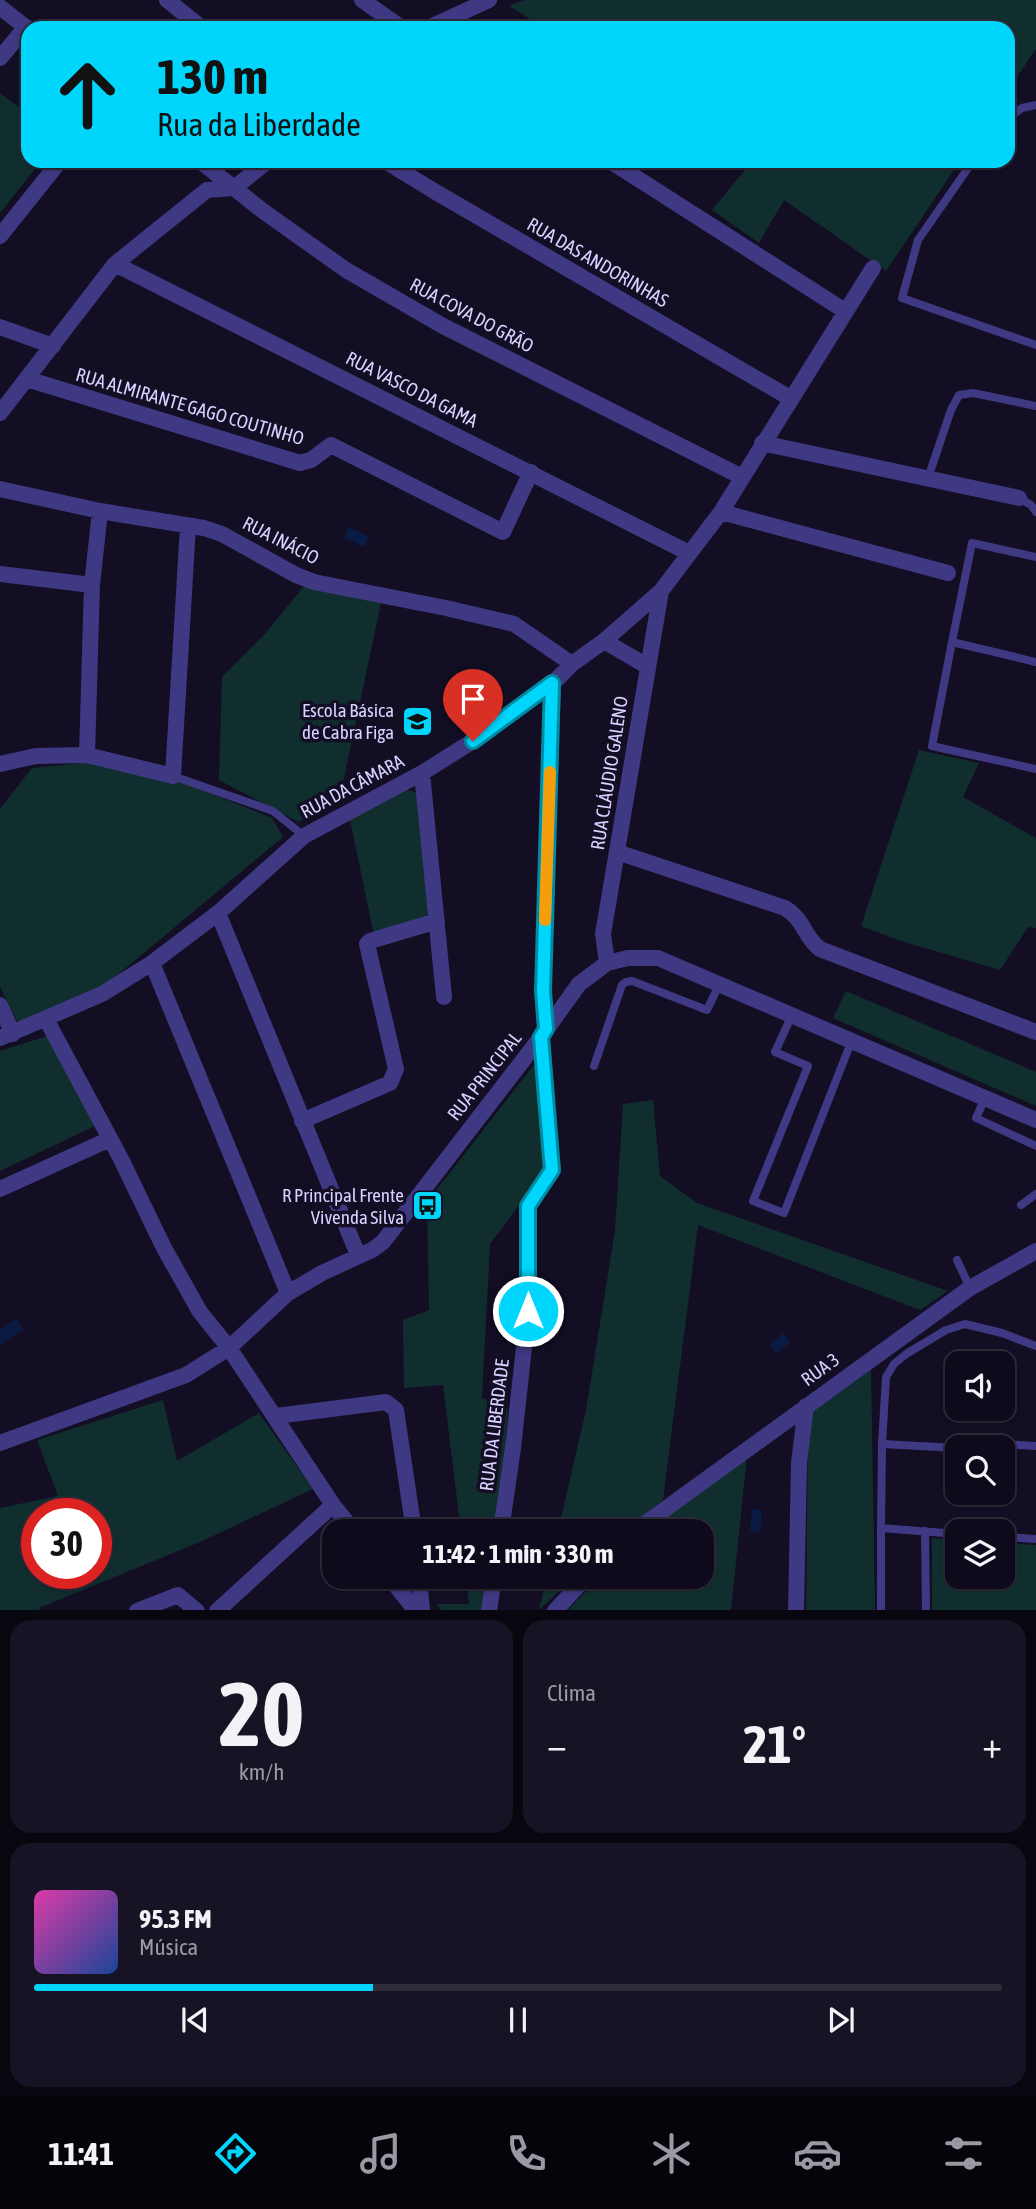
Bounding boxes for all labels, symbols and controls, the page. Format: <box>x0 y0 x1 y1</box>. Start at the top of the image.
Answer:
text: 130 m <box>157 48 268 104</box>
icon: ahead <box>42 49 133 140</box>
text: Rua da Liberdade <box>157 106 361 143</box>
street label: RUA DAS ANDORINHAS <box>524 213 672 311</box>
street label: RUA COVA DO GRÃO <box>406 273 538 357</box>
street label: RUA VASCO DA GAMA <box>343 346 482 432</box>
street label: RUA ALMIRANTE GAGO COUTINHO <box>74 363 306 449</box>
street label: RUA INÁCIO <box>239 511 323 569</box>
pin <box>443 669 503 741</box>
icon: arrive <box>454 680 492 718</box>
street label: RUA CLÁUDIO GALENO <box>586 695 632 851</box>
place label: Escola Básica de Cabra Figa <box>302 699 394 743</box>
school or university icon: Escola Básica de Cabra Figa <box>400 704 434 738</box>
street label: RUA DA CÂMARA <box>297 749 408 822</box>
street label: RUA PRINCIPAL <box>443 1027 526 1125</box>
place label: R Principal Frente Vivenda Silva <box>282 1184 404 1228</box>
bus stop icon: R Principal Frente Vivenda Silva <box>410 1189 444 1223</box>
position arrow <box>491 1274 565 1348</box>
street label: RUA 3 <box>797 1348 843 1390</box>
map controls <box>945 1351 1015 1589</box>
button: sound <box>945 1351 1015 1421</box>
street label: RUA DA LIBERDADE <box>475 1358 513 1492</box>
button: search <box>945 1435 1015 1505</box>
speed limit sign: 30 <box>21 1498 112 1589</box>
button: layers <box>945 1519 1015 1589</box>
text: 11:42 · 1 min · 330 m <box>423 1539 613 1569</box>
text: 20 <box>219 1661 304 1765</box>
text: Clima <box>547 1680 596 1706</box>
text: 21° <box>743 1714 806 1774</box>
text: − <box>547 1723 567 1766</box>
text: + <box>982 1723 1002 1766</box>
text: km/h <box>239 1759 284 1785</box>
text: 95.3 FM <box>139 1904 212 1934</box>
text: Música <box>139 1934 198 1960</box>
icon: previous <box>176 2001 214 2039</box>
icon: pause <box>499 2001 537 2039</box>
icon: next <box>822 2001 860 2039</box>
icon: directions <box>211 2129 260 2178</box>
icon: music <box>356 2129 405 2178</box>
icon: phone <box>502 2129 551 2178</box>
icon: climate <box>647 2129 696 2178</box>
icon: car <box>793 2129 842 2178</box>
icon: filters <box>939 2129 988 2178</box>
text: 11:41 <box>48 2135 114 2172</box>

